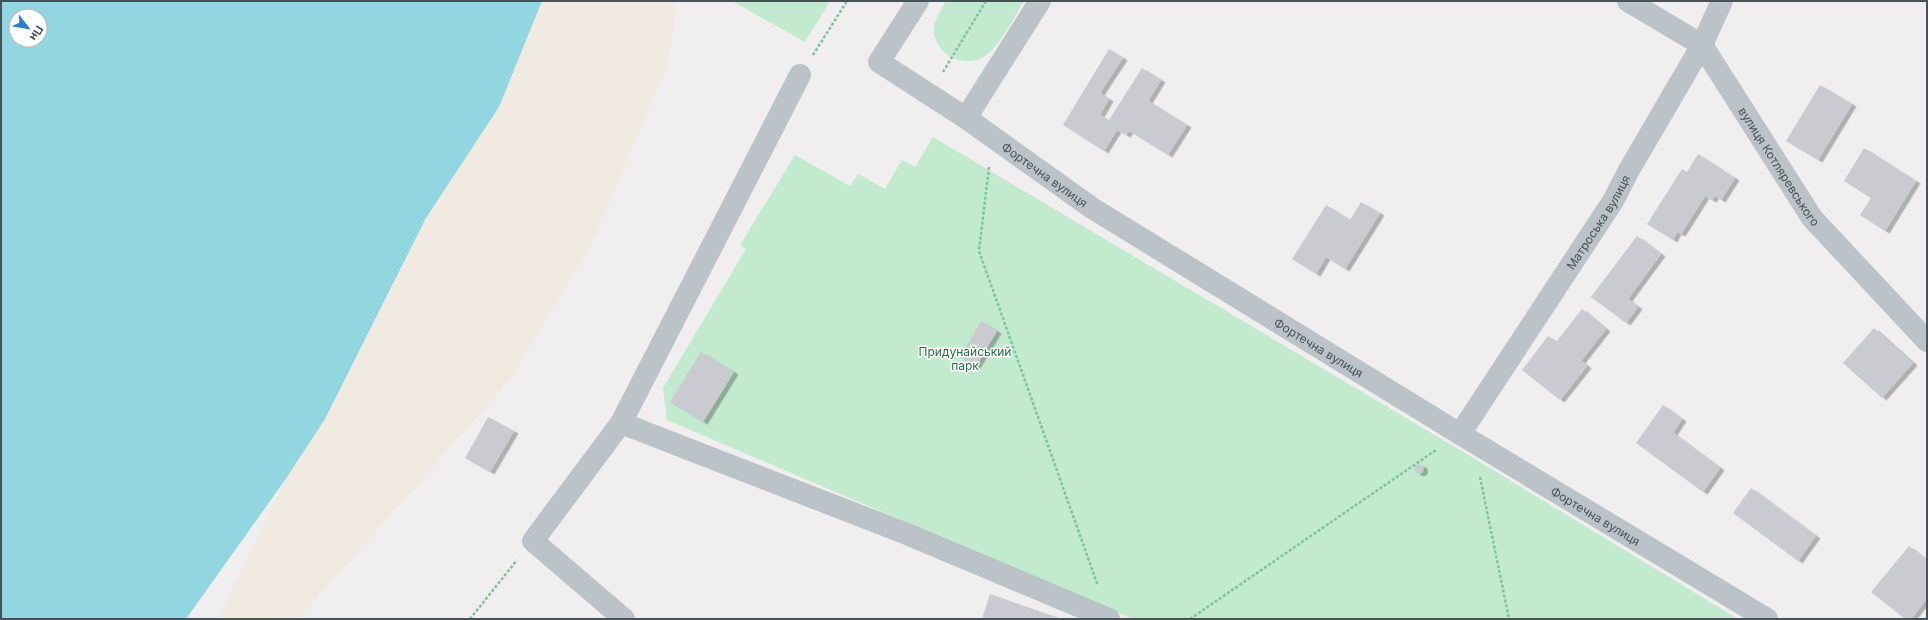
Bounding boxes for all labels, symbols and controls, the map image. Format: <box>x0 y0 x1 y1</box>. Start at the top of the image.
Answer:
north arrow <box>8 8 48 48</box>
text: Пн <box>27 23 46 43</box>
street label: вулиця Котляревського <box>1736 104 1823 229</box>
street label: Фортечна вулиця <box>999 139 1091 210</box>
street label: Матроська вулиця <box>1563 172 1633 272</box>
street label: Фортечна вулиця <box>1272 314 1366 380</box>
park label: Придунайський парк <box>919 344 1011 373</box>
street label: Фортечна вулиця <box>1548 483 1643 549</box>

